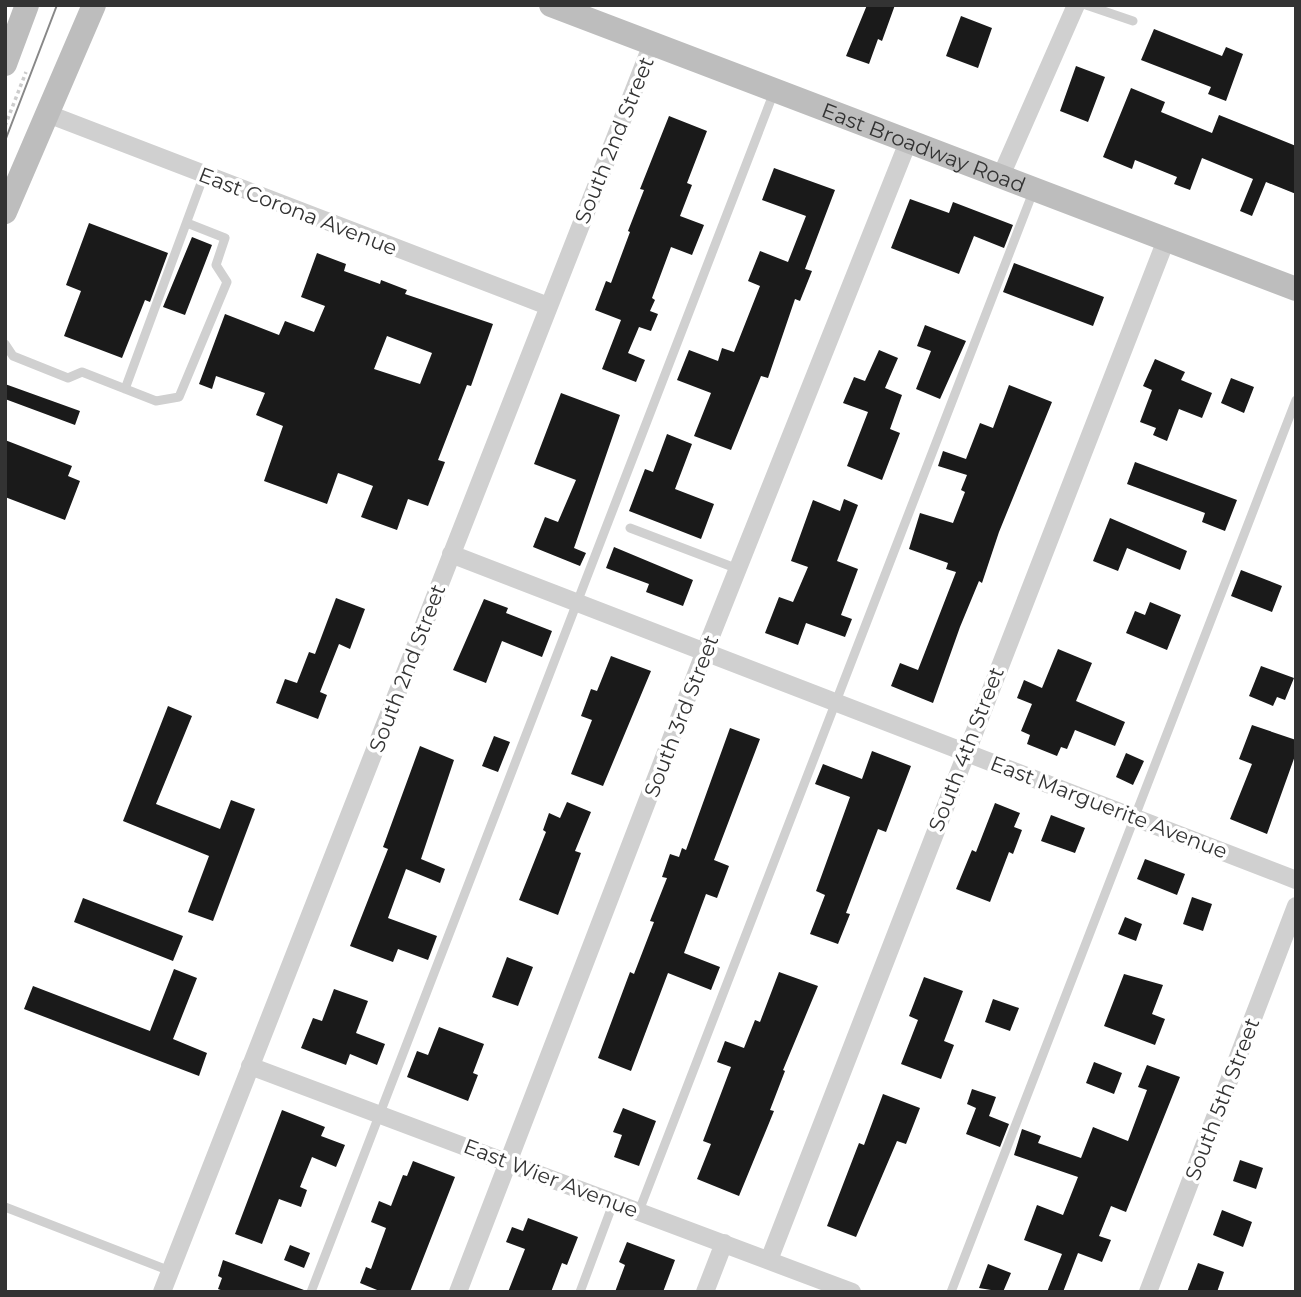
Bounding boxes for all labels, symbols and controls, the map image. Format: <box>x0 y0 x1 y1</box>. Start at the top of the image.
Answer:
street label: South 2nd Street <box>569 53 659 227</box>
street label: East Broadway Road <box>818 97 1029 197</box>
street label: East Corona Avenue <box>195 162 401 260</box>
street label: South 2nd Street <box>363 581 451 755</box>
street label: South 3rd Street <box>639 631 723 801</box>
street label: South 4th Street <box>923 663 1009 835</box>
street label: East Marguerite Avenue <box>987 750 1231 864</box>
street label: South 5th Street <box>1180 1014 1264 1184</box>
street label: East Wier Avenue <box>460 1133 642 1223</box>

